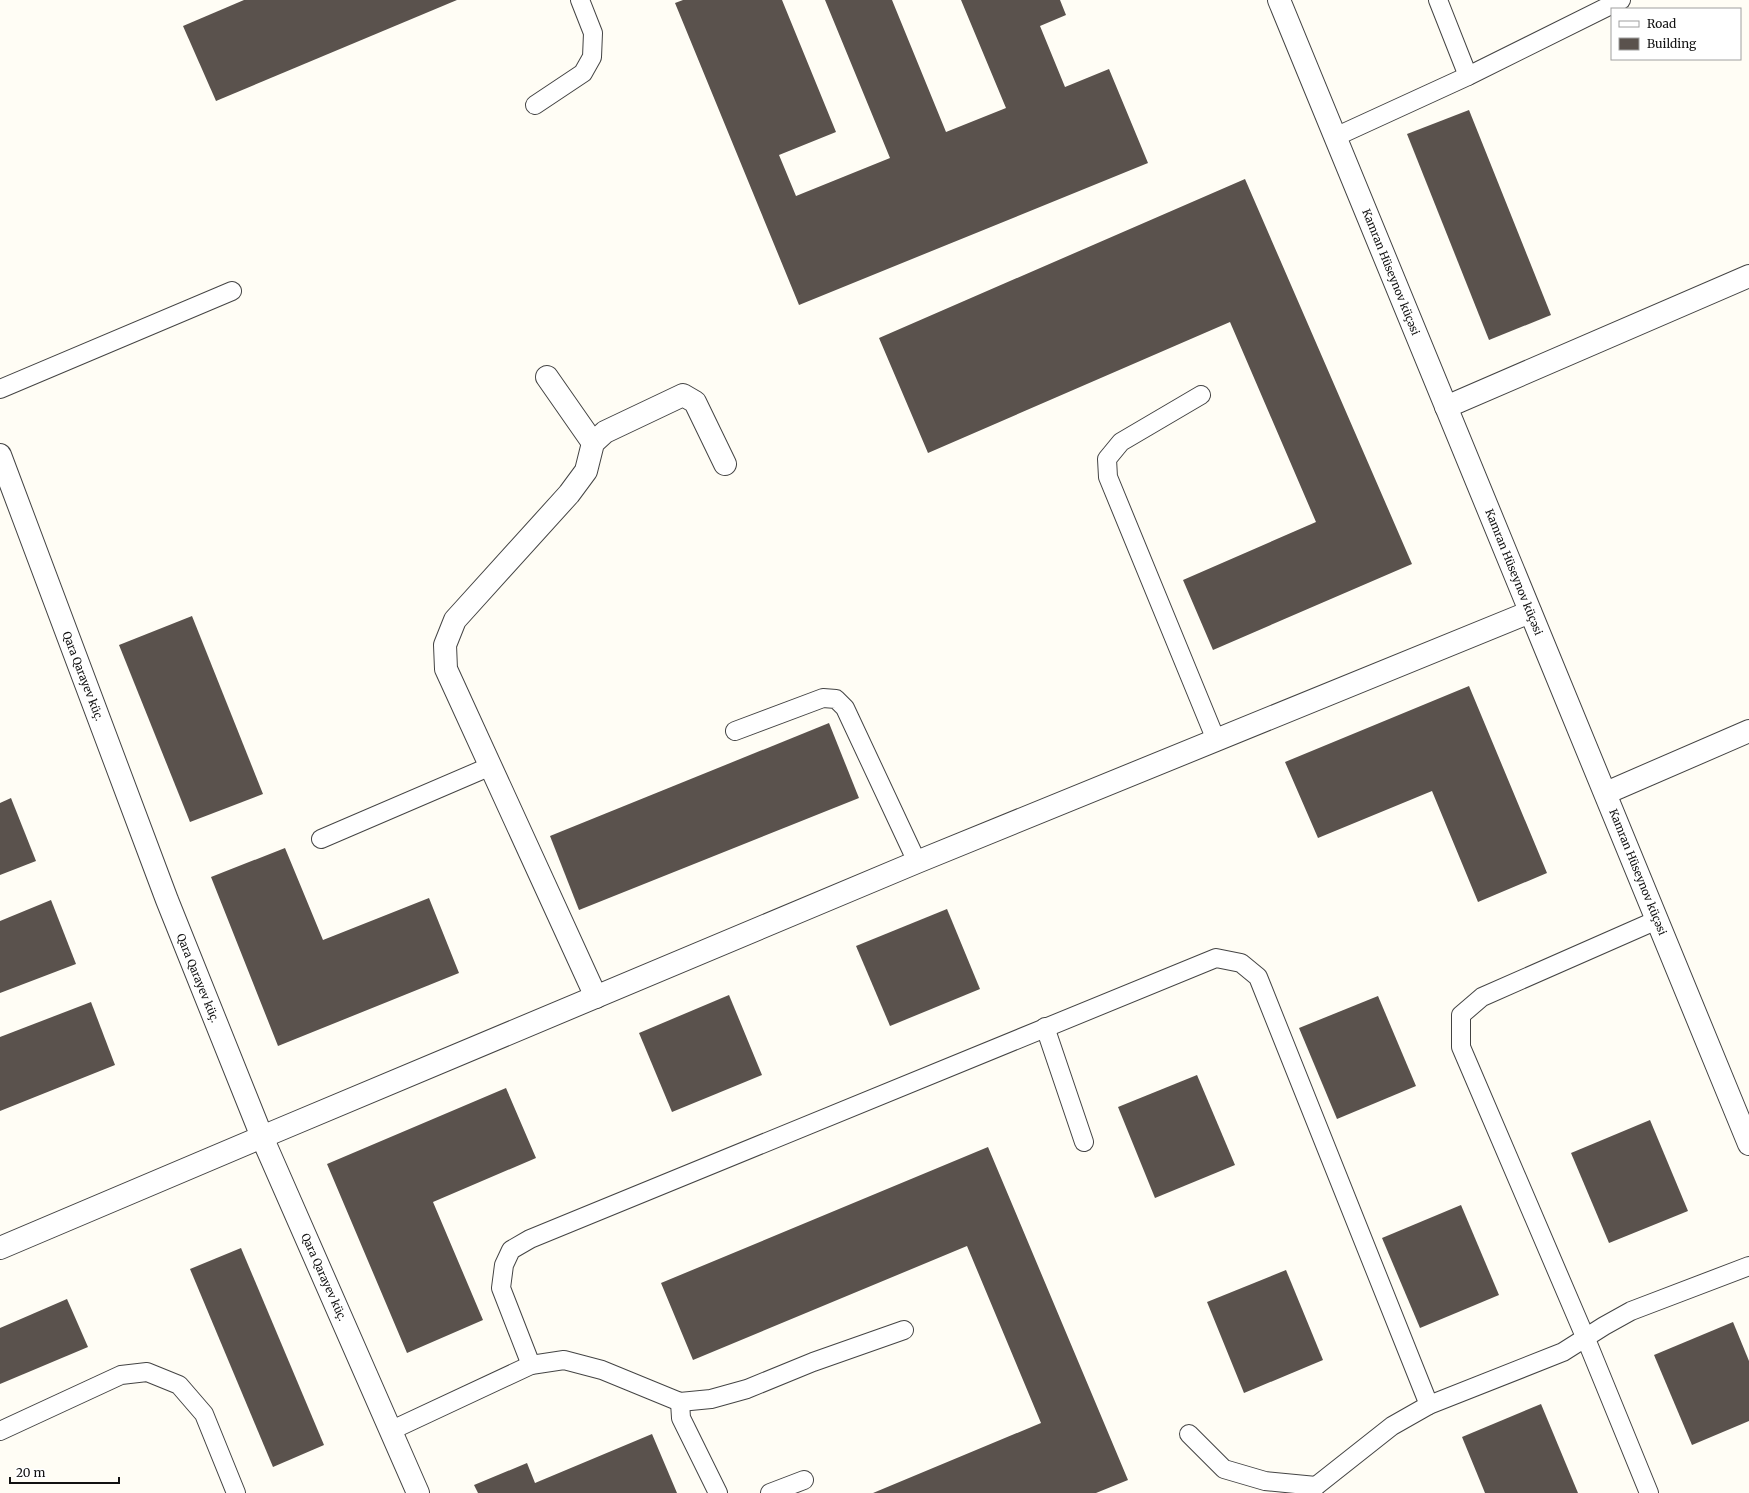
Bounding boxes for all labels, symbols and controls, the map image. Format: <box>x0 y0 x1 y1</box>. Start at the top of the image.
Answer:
legend <box>1611 8 1741 60</box>
text: Road <box>1647 16 1676 31</box>
text: Building <box>1647 36 1697 51</box>
street label: Kamran Hüseynov küçəsi <box>1359 207 1423 338</box>
street label: Kamran Hüseynov küçəsi <box>1482 507 1546 638</box>
street label: Qara Qarayev küç. <box>60 629 107 723</box>
street label: Kamran Hüseynov küçəsi <box>1606 807 1670 938</box>
street label: Qara Qarayev küç. <box>174 931 222 1025</box>
street label: Qara Qarayev küç. <box>298 1231 350 1323</box>
scale bar <box>10 1459 119 1485</box>
text: 20 m <box>16 1465 45 1480</box>

